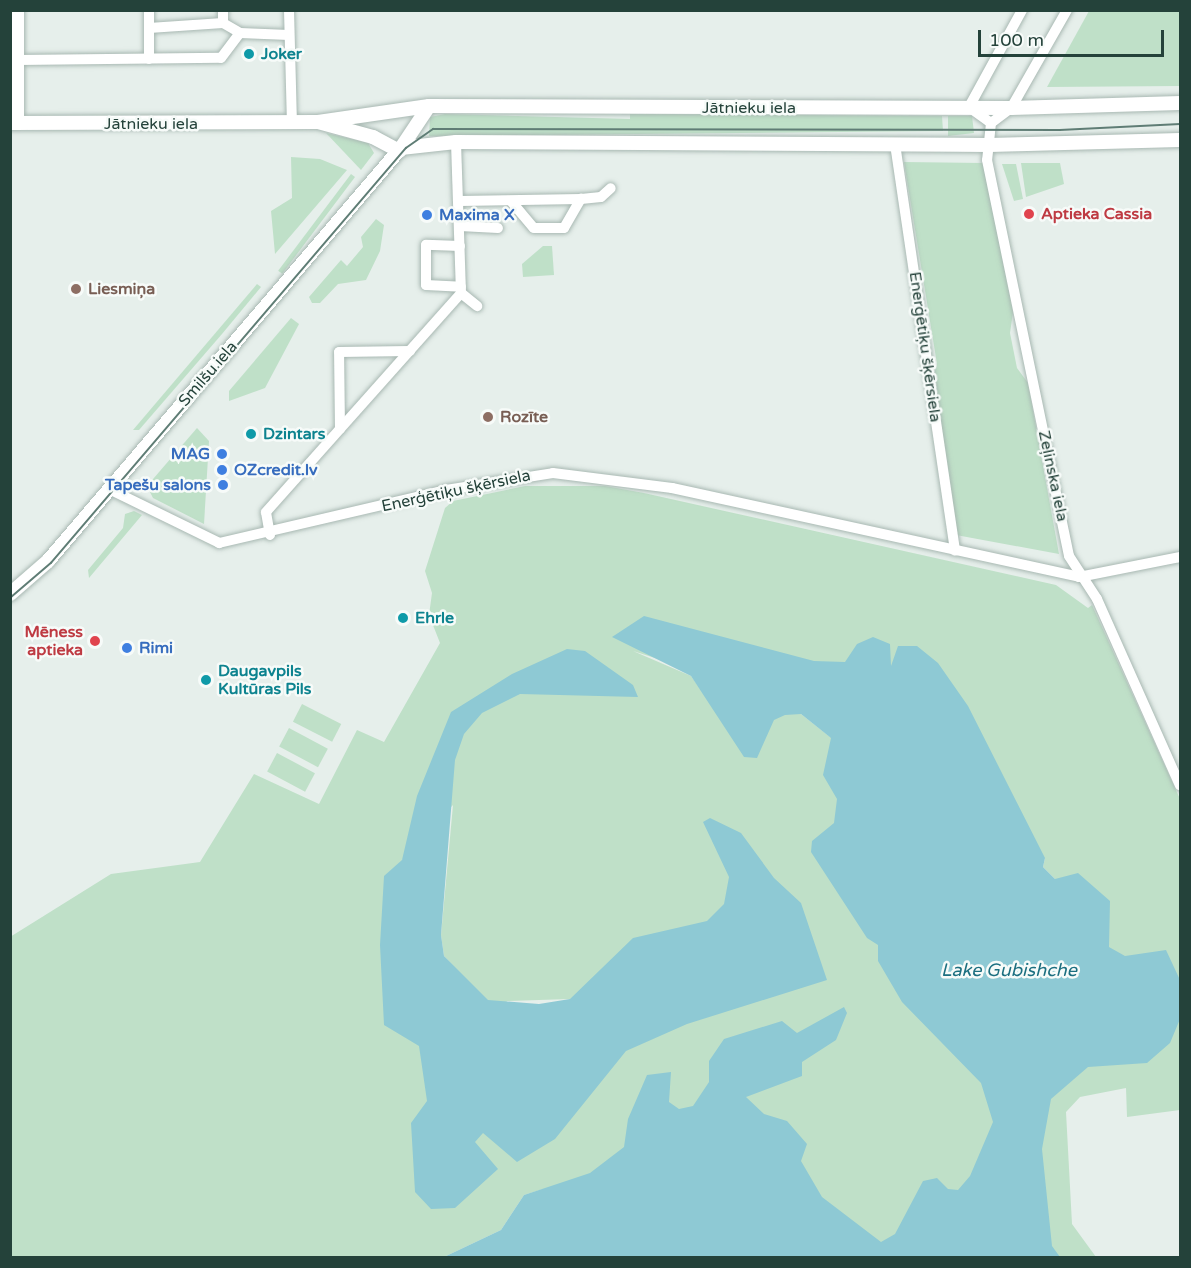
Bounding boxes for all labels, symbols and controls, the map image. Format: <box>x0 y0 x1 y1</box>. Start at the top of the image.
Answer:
scale bar <box>981 18 1167 56</box>
text: 100 m <box>989 29 1044 51</box>
place label: Joker <box>261 44 302 64</box>
marker: Joker <box>242 47 256 61</box>
street label: Jātnieku iela <box>702 98 796 118</box>
street label: Jātnieku iela <box>104 114 198 134</box>
place label: Aptieka Cassia <box>1041 204 1152 224</box>
place label: Maxima X <box>439 205 515 225</box>
marker: Aptieka Cassia <box>1022 207 1036 221</box>
marker: Maxima X <box>420 208 434 222</box>
street label: Enerģētiķu šķērsiela <box>905 271 945 423</box>
place label: Liesmiņa <box>88 279 155 299</box>
marker: Liesmiņa <box>69 282 83 296</box>
street label: Smilšu iela <box>175 338 241 410</box>
place label: Rozīte <box>500 407 548 427</box>
marker: Rozīte <box>481 410 495 424</box>
place label: Dzintars <box>263 424 325 444</box>
marker: Dzintars <box>244 427 258 441</box>
street label: Zeļinska iela <box>1034 429 1072 523</box>
place label: MAG <box>171 444 210 464</box>
marker: MAG <box>215 447 229 461</box>
place label: OZcredit.lv <box>234 460 317 480</box>
marker: OZcredit.lv <box>215 463 229 477</box>
street label: Enerģētiķu šķērsiela <box>380 466 532 516</box>
place label: Tapešu salons <box>105 475 211 495</box>
marker: Tapešu salons <box>216 478 230 492</box>
place label: Ehrle <box>415 608 454 628</box>
marker: Ehrle <box>396 611 410 625</box>
place label: Mēness aptieka <box>25 622 83 660</box>
marker: Mēness aptieka <box>88 634 102 648</box>
place label: Rimi <box>139 638 173 658</box>
marker: Rimi <box>120 641 134 655</box>
place label: Daugavpils Kultūras Pils <box>218 661 312 699</box>
marker: Daugavpils Kultūras Pils <box>199 673 213 687</box>
water label: Lake Gubishche <box>941 959 1077 981</box>

